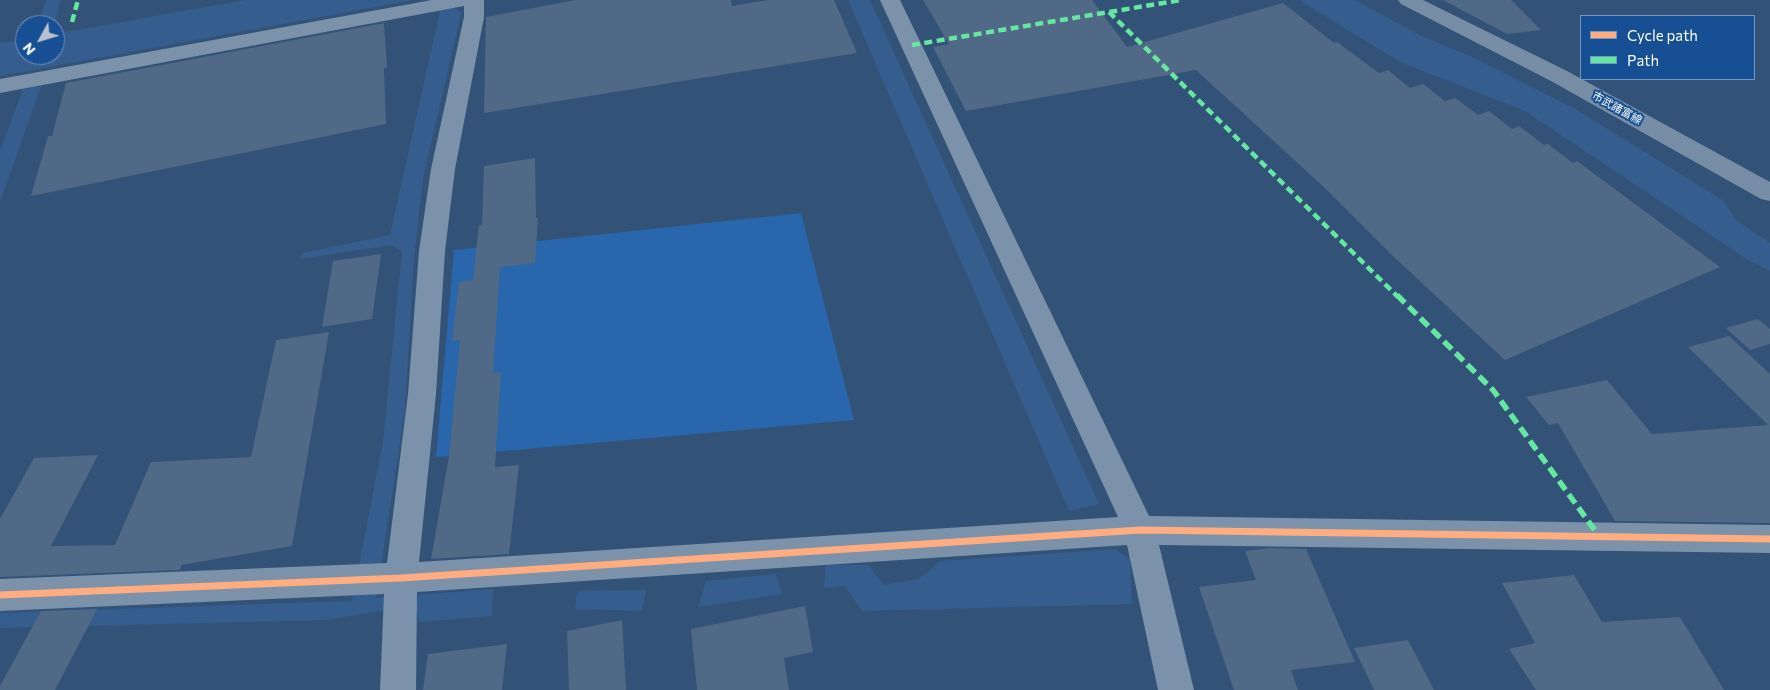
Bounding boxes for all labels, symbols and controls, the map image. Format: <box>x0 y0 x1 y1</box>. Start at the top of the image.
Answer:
north arrow <box>15 15 65 65</box>
legend <box>1580 15 1755 80</box>
text: Cycle path <box>1627 26 1698 44</box>
text: N <box>19 40 39 59</box>
text: Path <box>1627 51 1659 69</box>
street label: 市武諸富線 <box>1590 89 1644 127</box>

